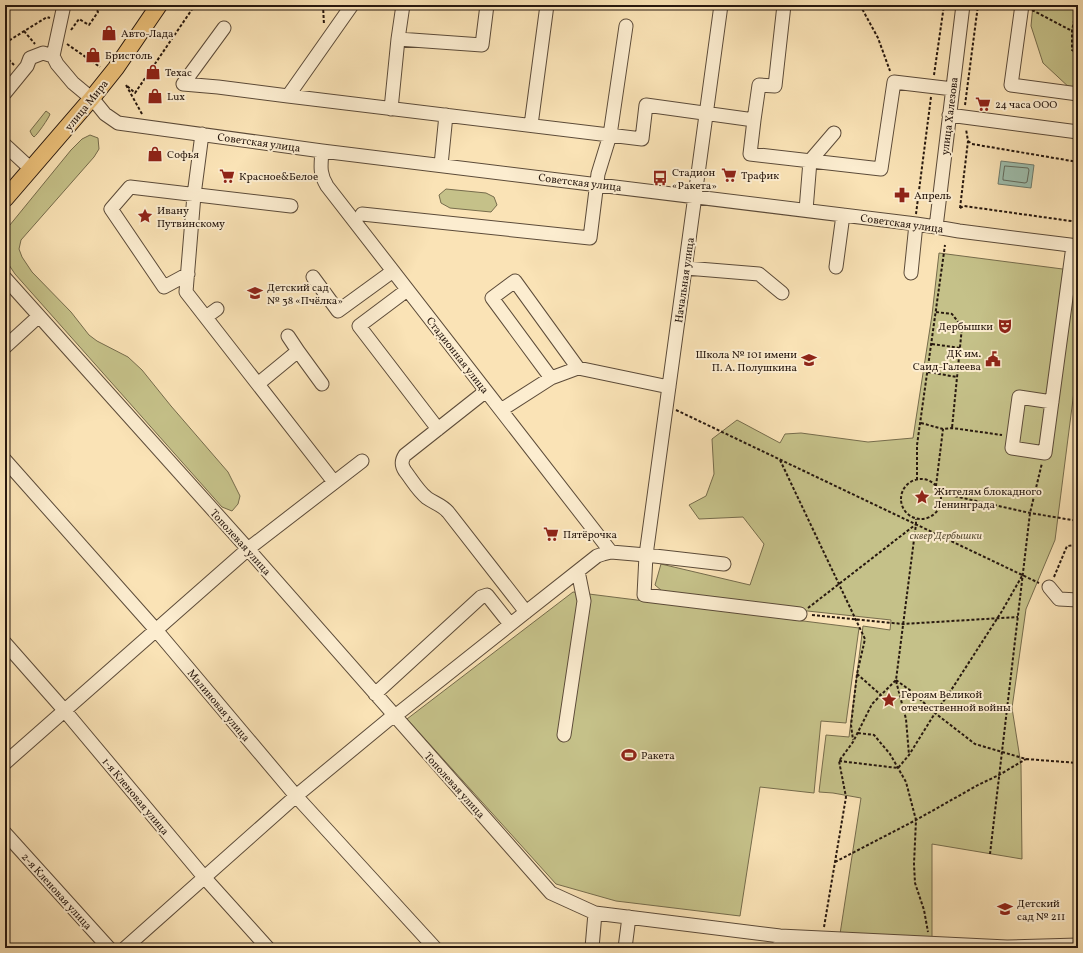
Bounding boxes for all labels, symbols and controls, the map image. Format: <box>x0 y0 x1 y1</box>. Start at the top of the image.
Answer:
shop icon: Авто-Лада <box>100 24 118 42</box>
place label: Авто-Лада <box>121 27 174 42</box>
shop icon: Бристоль <box>84 46 102 64</box>
place label: Бристоль <box>105 49 153 64</box>
shop icon: Техас <box>144 63 162 81</box>
place label: Техас <box>165 66 192 81</box>
street label: улица Халезова <box>938 76 963 156</box>
street label: улица Мира <box>62 77 113 135</box>
shop icon: Lux <box>146 87 164 105</box>
place label: Lux <box>167 90 185 105</box>
supermarket icon: 24 часа ООО <box>974 95 992 113</box>
place label: 24 часа ООО <box>995 98 1057 113</box>
street label: Советская улица <box>216 130 302 157</box>
shop icon: Софья <box>146 145 164 163</box>
place label: Софья <box>167 148 199 163</box>
place label: Стадион «Ракета» <box>672 166 717 194</box>
supermarket icon: Трафик <box>720 166 738 184</box>
supermarket icon: Красное&Белое <box>218 167 236 185</box>
bus stop icon: Стадион «Ракета» <box>651 169 669 187</box>
place label: Трафик <box>741 169 779 184</box>
place label: Красное&Белое <box>239 170 318 185</box>
street label: Советская улица <box>537 171 623 196</box>
pharmacy icon: Апрель <box>893 186 911 204</box>
place label: Апрель <box>914 189 952 204</box>
place label: Ивану Путвинскому <box>157 204 225 232</box>
place icon: Ивану Путвинскому <box>136 207 154 225</box>
street label: Советская улица <box>859 211 945 238</box>
street label: Начальная улица <box>672 236 699 324</box>
place label: Детский сад № 38 «Пчёлка» <box>267 281 343 309</box>
school or university icon: Детский сад № 38 «Пчёлка» <box>246 284 264 302</box>
street label: Стадионная улица <box>422 314 492 398</box>
theatre icon: Дербышки <box>996 317 1014 335</box>
place label: Дербышки <box>938 320 993 335</box>
place label: ДК им. Саид-Галеева <box>913 347 982 375</box>
place label: Школа № 101 имени П. А. Полушкина <box>695 348 798 376</box>
public building icon: ДК им. Саид-Галеева <box>984 350 1002 368</box>
school or university icon: Школа № 101 имени П. А. Полушкина <box>800 351 818 369</box>
place label: Жителям блокадного Ленинграда <box>934 485 1042 513</box>
place icon: Жителям блокадного Ленинграда <box>913 488 931 506</box>
street label: Тополевая улица <box>206 507 274 580</box>
supermarket icon: Пятёрочка <box>542 525 560 543</box>
place label: Пятёрочка <box>563 528 617 543</box>
park label: сквер Дербышки <box>910 529 983 544</box>
street label: Малиновая улица <box>183 667 253 746</box>
place label: Героям Великой отечественной войны <box>901 688 1011 716</box>
place icon: Героям Великой отечественной войны <box>880 691 898 709</box>
sports icon: Ракета <box>620 746 638 764</box>
place label: Ракета <box>641 749 675 764</box>
street label: Тополевая улица <box>420 750 488 823</box>
street label: 1-я Кленовая улица <box>98 755 172 839</box>
street label: 2-я Кленовая улица <box>17 850 95 934</box>
place label: Детский сад № 211 <box>1017 897 1065 925</box>
school or university icon: Детский сад № 211 <box>996 900 1014 918</box>

